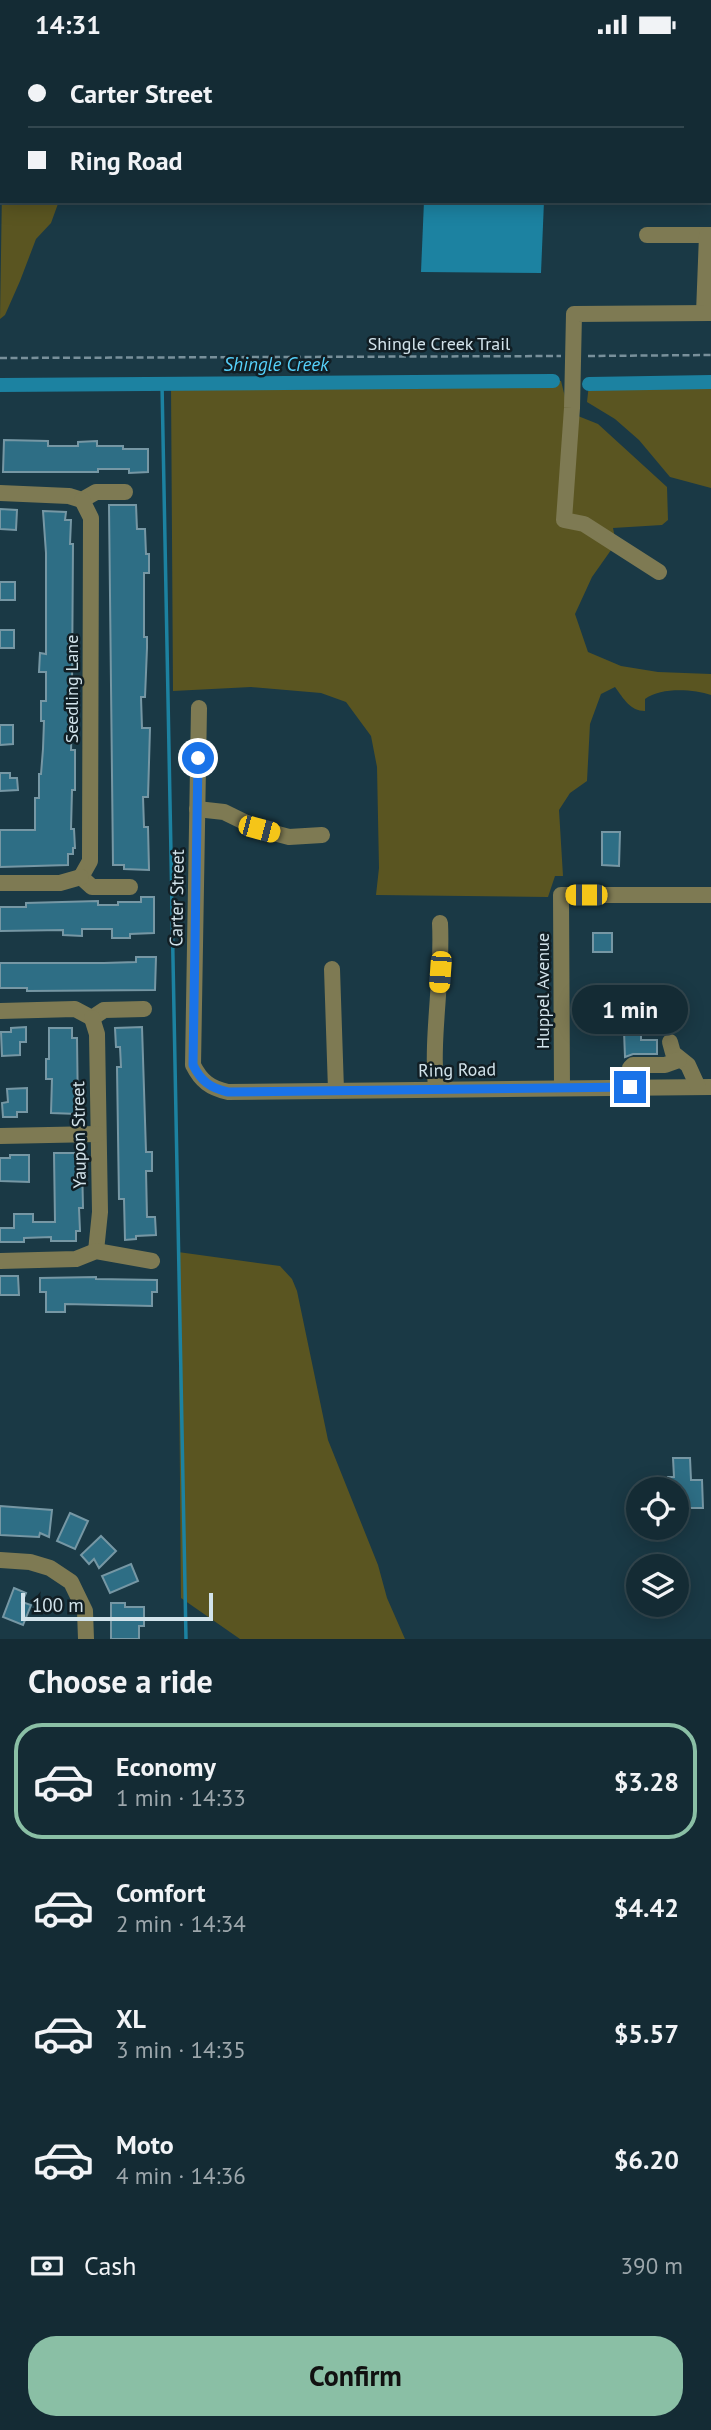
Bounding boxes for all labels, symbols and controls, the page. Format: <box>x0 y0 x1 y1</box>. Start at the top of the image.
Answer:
text: 14:31 <box>35 8 101 41</box>
text: Carter Street <box>70 77 212 110</box>
text: Ring Road <box>70 144 183 177</box>
street label: Shingle Creek Trail <box>368 332 511 355</box>
water label: Shingle Creek <box>223 352 330 376</box>
street label: Seedling Lane <box>60 635 83 743</box>
route start <box>182 742 214 774</box>
car <box>236 813 283 845</box>
street label: Carter Street <box>164 849 189 947</box>
car <box>566 885 608 906</box>
street label: Huppel Avenue <box>531 933 554 1049</box>
car <box>429 950 452 994</box>
callout: 1 min <box>572 985 688 1035</box>
text: 1 min <box>602 995 658 1024</box>
street label: Ring Road <box>418 1057 496 1082</box>
route end <box>614 1071 646 1103</box>
street label: Yaupon Street <box>66 1081 91 1189</box>
map controls <box>626 1477 689 1617</box>
button: locate <box>626 1477 689 1540</box>
button: layers <box>626 1554 689 1617</box>
scale bar <box>21 1590 214 1622</box>
text: 100 m <box>32 1593 84 1617</box>
text: Choose a ride <box>28 1660 213 1702</box>
icon: car <box>32 1750 95 1813</box>
text: Economy <box>116 1750 216 1783</box>
text: $3.28 <box>614 1765 679 1798</box>
text: 1 min · 14:33 <box>116 1783 246 1812</box>
icon: car <box>32 1876 95 1939</box>
text: Comfort <box>116 1876 206 1909</box>
text: $4.42 <box>614 1891 679 1924</box>
text: 2 min · 14:34 <box>116 1909 246 1938</box>
icon: car <box>32 2002 95 2065</box>
text: XL <box>116 2002 146 2035</box>
text: $5.57 <box>614 2017 679 2050</box>
text: 3 min · 14:35 <box>116 2035 246 2064</box>
icon: car <box>32 2128 95 2191</box>
text: Moto <box>116 2128 174 2161</box>
text: $6.20 <box>614 2143 679 2176</box>
text: 4 min · 14:36 <box>116 2161 246 2190</box>
icon: cash <box>28 2247 66 2285</box>
text: Cash <box>84 2249 136 2282</box>
text: 390 m <box>621 2251 683 2280</box>
button: Confirm <box>28 2336 683 2416</box>

